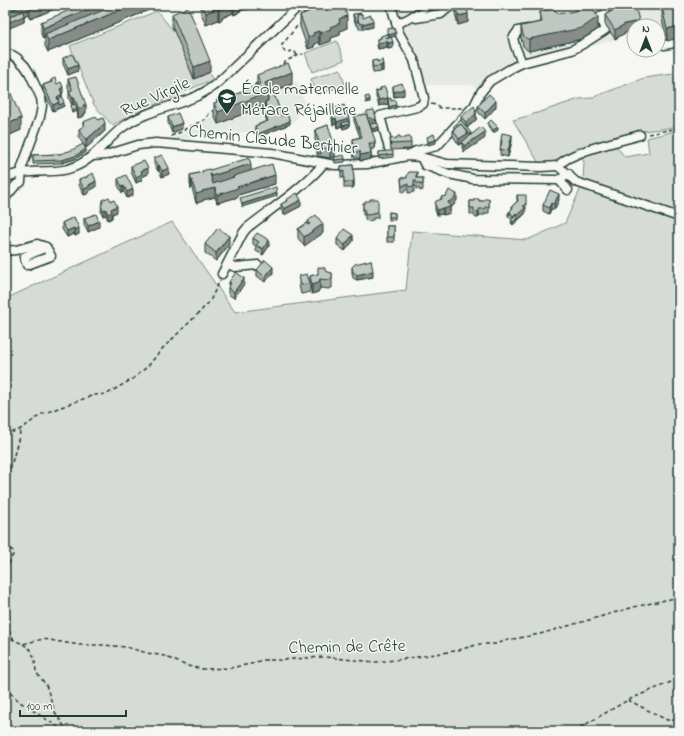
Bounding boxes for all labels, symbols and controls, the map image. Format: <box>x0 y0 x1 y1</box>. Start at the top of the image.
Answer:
north arrow <box>626 18 666 58</box>
text: N <box>642 21 650 37</box>
street label: Rue Virgile <box>117 71 196 126</box>
place label: École maternelle Métare Réjaillère <box>241 77 360 124</box>
school or university icon: École maternelle Métare Réjaillère <box>216 87 238 115</box>
street label: Chemin Claude Berthier <box>187 119 359 163</box>
street label: Chemin de Crête <box>288 634 407 662</box>
scale bar <box>20 692 126 718</box>
text: 100 m <box>26 698 53 716</box>

